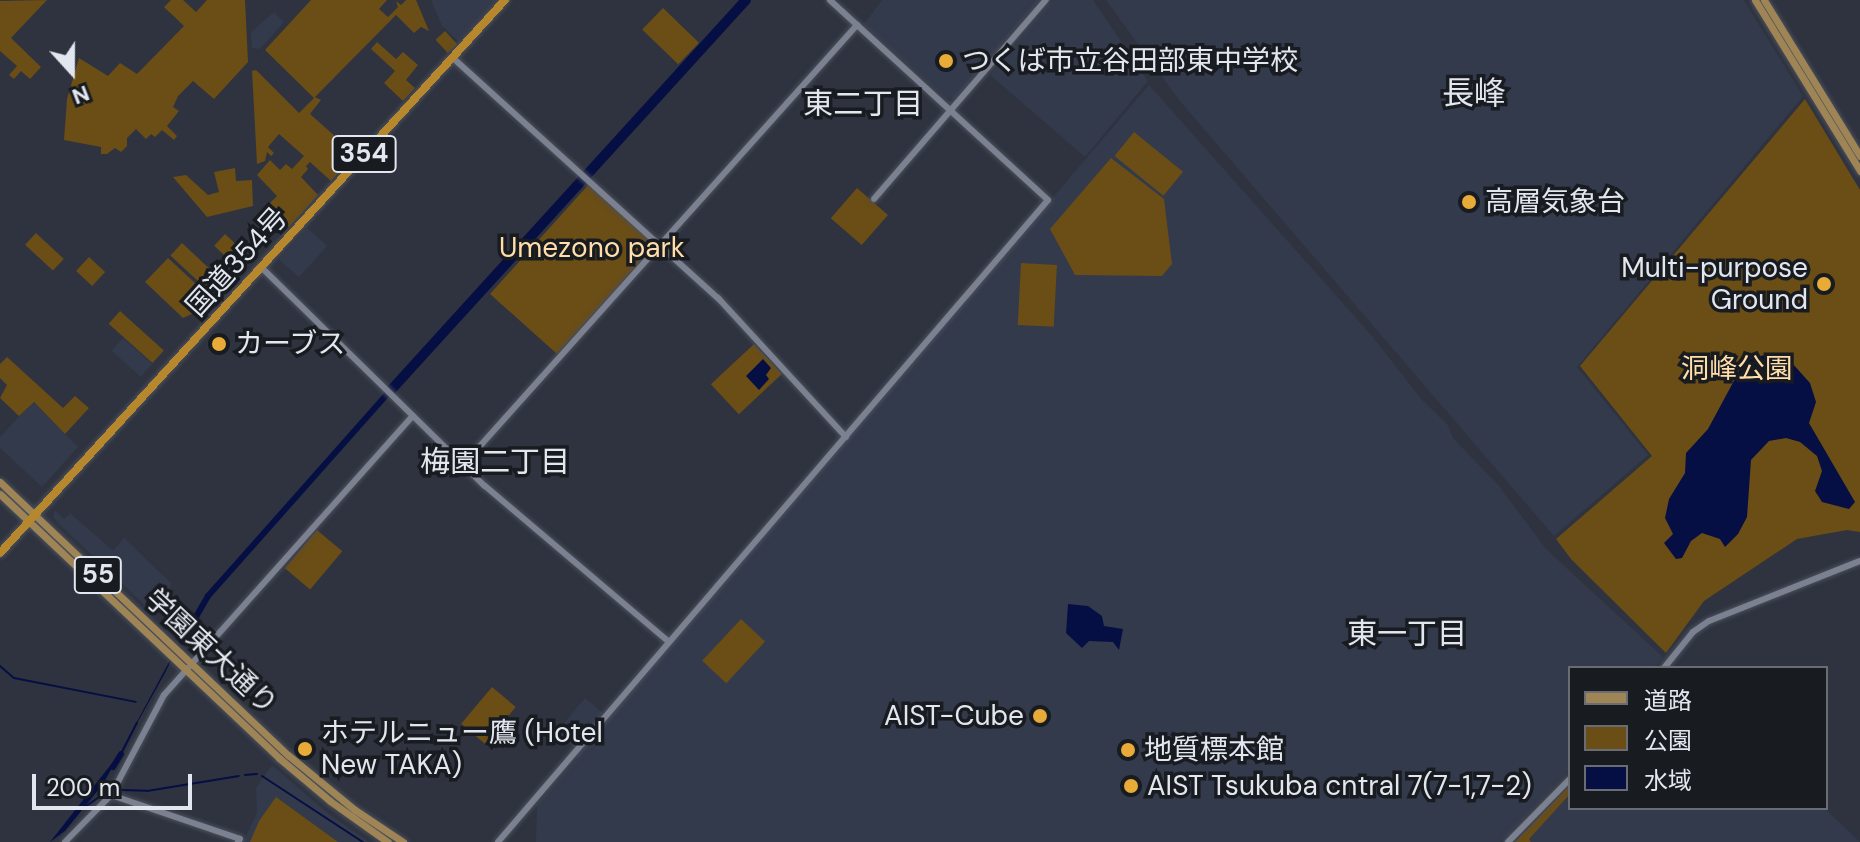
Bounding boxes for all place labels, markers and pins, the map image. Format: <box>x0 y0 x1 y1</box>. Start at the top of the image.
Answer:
place label: つくば市立谷田部東中学校 <box>962 44 1298 78</box>
marker: つくば市立谷田部東中学校 <box>937 52 955 70</box>
place label: 高層気象台 <box>1485 185 1625 219</box>
marker: 高層気象台 <box>1460 193 1478 211</box>
place label: Multi-purpose Ground <box>1621 251 1808 317</box>
marker: Multi-purpose Ground <box>1815 275 1833 293</box>
place label: カーブス <box>235 327 347 361</box>
marker: カーブス <box>210 335 228 353</box>
place label: AIST-Cube <box>884 699 1024 733</box>
marker: AIST-Cube <box>1031 707 1049 725</box>
place label: ホテルニュー鷹 (Hotel New TAKA) <box>321 716 603 782</box>
place label: 地質標本館 <box>1144 733 1284 767</box>
marker: ホテルニュー鷹 (Hotel New TAKA) <box>296 740 314 758</box>
marker: 地質標本館 <box>1119 741 1137 759</box>
place label: AIST Tsukuba cntral 7(7-1,7-2) <box>1147 769 1532 803</box>
marker: AIST Tsukuba cntral 7(7-1,7-2) <box>1122 777 1140 795</box>

